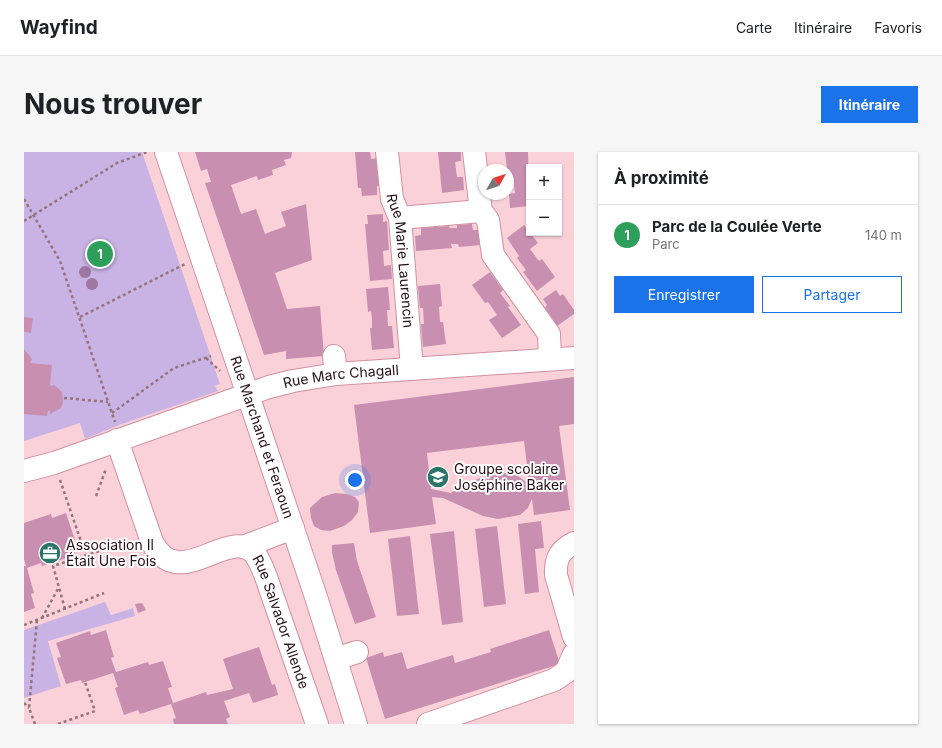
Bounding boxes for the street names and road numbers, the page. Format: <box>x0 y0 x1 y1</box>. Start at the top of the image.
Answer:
street label: Rue Marie Laurencin <box>383 193 418 329</box>
street label: Rue Marchand et Feraoun <box>227 353 298 521</box>
street label: Rue Marc Chagall <box>281 361 399 391</box>
street label: Rue Salvador Allende <box>249 551 313 691</box>

